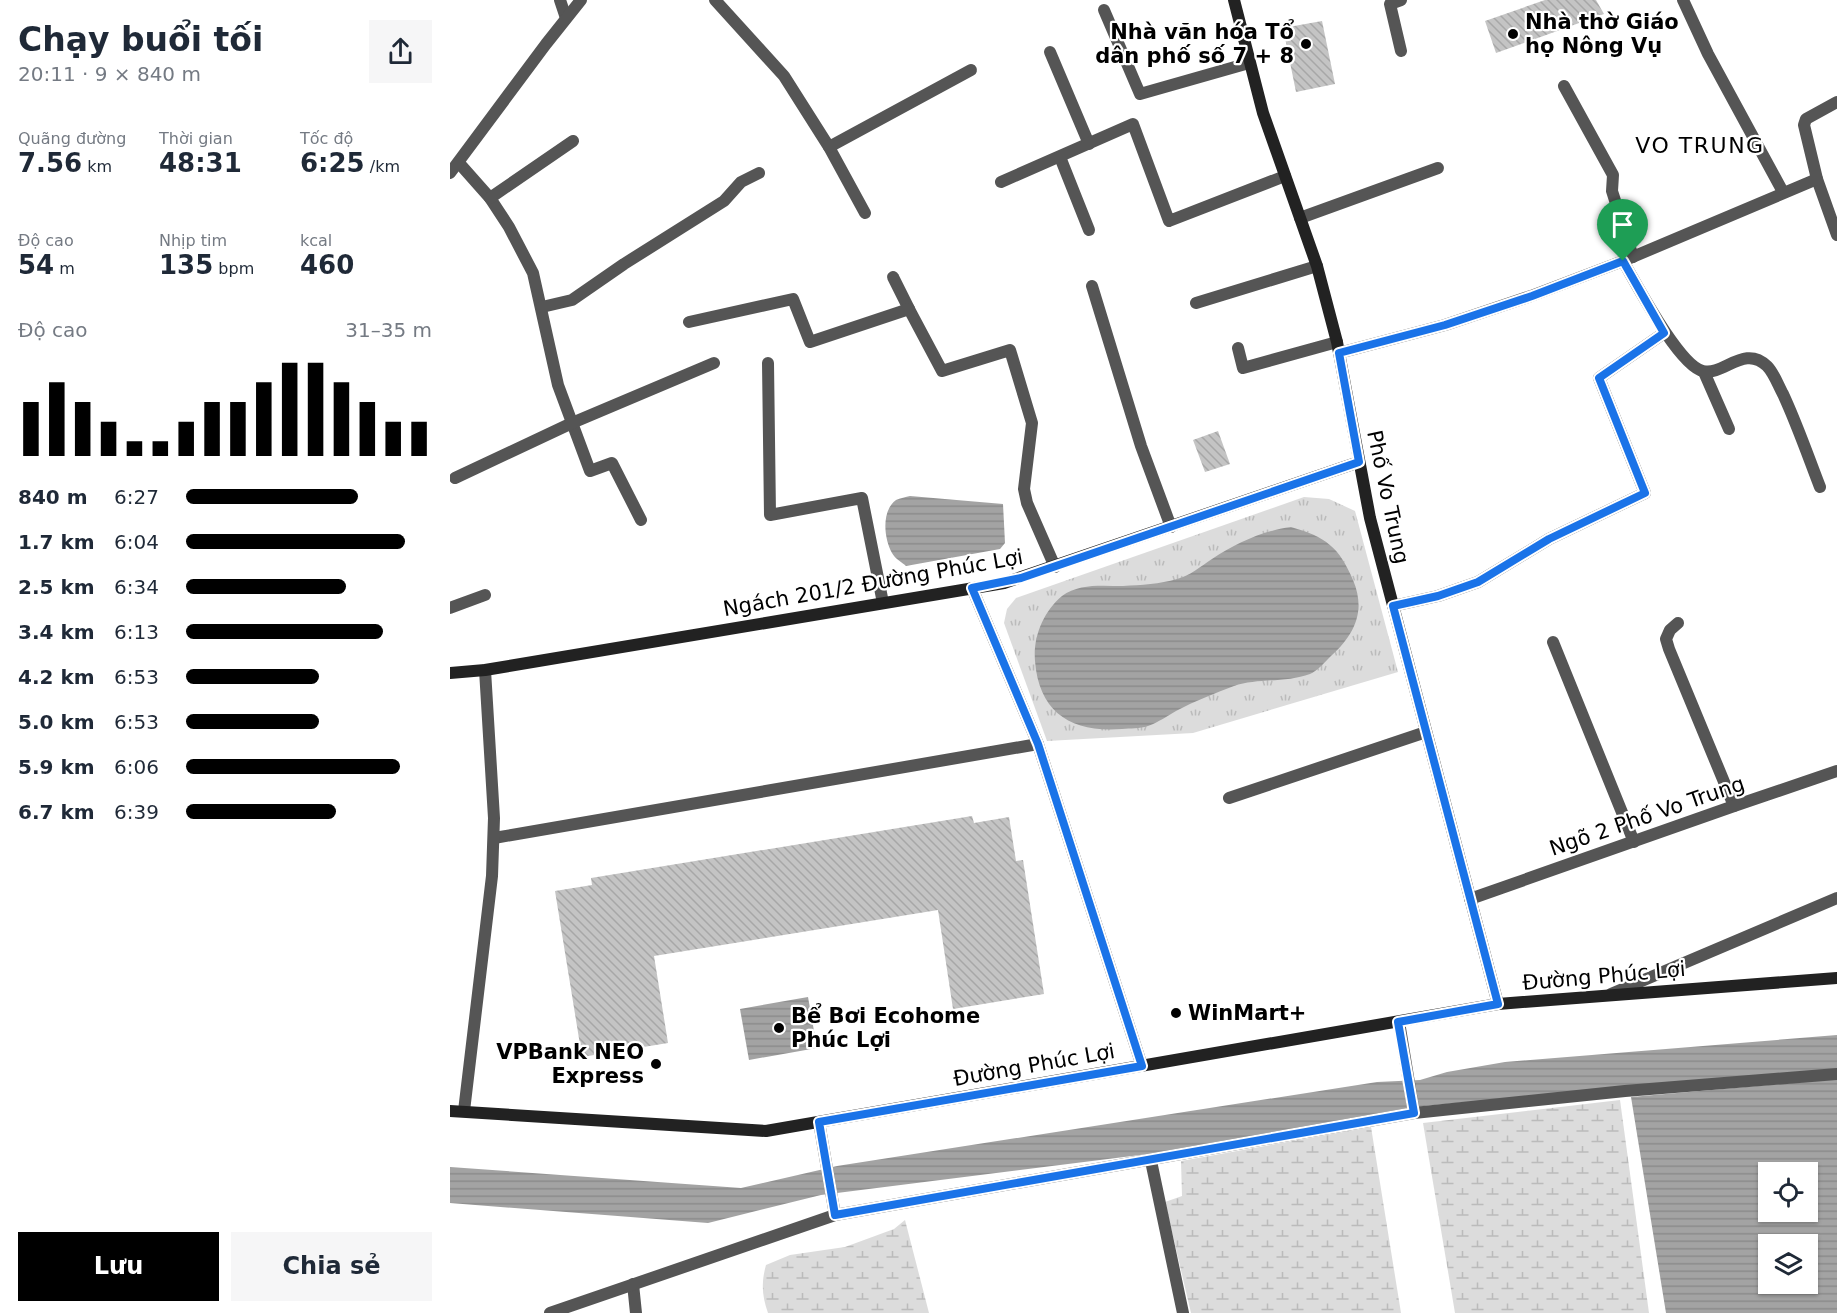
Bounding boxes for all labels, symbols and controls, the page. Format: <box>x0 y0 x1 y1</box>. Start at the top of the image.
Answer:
place label: Nhà thờ Giáo họ Nông Vụ <box>1525 10 1679 58</box>
place label: Nhà văn hóa Tổ dân phố số 7 + 8 <box>1095 19 1295 68</box>
text: Chạy buổi tối <box>18 20 263 59</box>
button: share <box>369 20 432 83</box>
marker: Nhà thờ Giáo họ Nông Vụ <box>1506 27 1520 41</box>
marker: Nhà văn hóa Tổ dân phố số 7 + 8 <box>1299 37 1313 51</box>
text: 20:11 · 9 × 840 m <box>18 62 201 86</box>
text: Quãng đường <box>18 129 126 148</box>
text: Thời gian <box>159 129 233 148</box>
text: Tốc độ <box>300 129 353 148</box>
district label: VO TRUNG <box>1635 133 1765 158</box>
text: 7.56 <box>18 148 82 178</box>
text: 48:31 <box>159 148 242 178</box>
text: 6:25 <box>300 148 365 178</box>
text: km <box>82 157 112 176</box>
text: /km <box>365 157 400 176</box>
pin <box>1597 199 1648 261</box>
icon: arrive <box>1606 208 1639 241</box>
text: Độ cao <box>18 231 74 250</box>
text: Nhịp tim <box>159 231 227 250</box>
text: kcal <box>300 231 332 250</box>
text: 54 <box>18 250 54 280</box>
text: 135 <box>159 250 213 280</box>
text: 460 <box>300 250 354 280</box>
text: m <box>54 259 75 278</box>
text: bpm <box>213 259 254 278</box>
text: Độ cao <box>18 318 88 342</box>
text: 31–35 m <box>345 318 432 342</box>
street label: Phố Vo Trung <box>1362 428 1414 566</box>
text: 840 m <box>18 485 88 509</box>
text: 6:27 <box>114 485 159 509</box>
text: 1.7 km <box>18 530 95 554</box>
text: 6:04 <box>114 530 159 554</box>
street label: Ngách 201/2 Đường Phúc Lợi <box>721 545 1025 621</box>
text: 2.5 km <box>18 575 95 599</box>
text: 6:34 <box>114 575 159 599</box>
text: 3.4 km <box>18 620 95 644</box>
text: 6:13 <box>114 620 159 644</box>
text: 4.2 km <box>18 665 95 689</box>
text: 6:53 <box>114 665 159 689</box>
text: 5.0 km <box>18 710 95 734</box>
text: 6:53 <box>114 710 159 734</box>
text: 5.9 km <box>18 755 95 779</box>
text: 6:06 <box>114 755 159 779</box>
street label: Ngõ 2 Phố Vo Trung <box>1546 771 1748 861</box>
text: 6.7 km <box>18 800 95 824</box>
text: 6:39 <box>114 800 159 824</box>
street label: Đường Phúc Lợi <box>1521 957 1687 995</box>
place label: WinMart+ <box>1188 1001 1306 1025</box>
place label: Bể Bơi Ecohome Phúc Lợi <box>791 1003 980 1052</box>
marker: WinMart+ <box>1169 1006 1183 1020</box>
marker: Bể Bơi Ecohome Phúc Lợi <box>772 1021 786 1035</box>
street label: Đường Phúc Lợi <box>951 1039 1117 1091</box>
place label: VPBank NEO Express <box>496 1040 644 1088</box>
marker: VPBank NEO Express <box>649 1057 663 1071</box>
map controls <box>1758 1162 1818 1294</box>
button: locate <box>1758 1162 1818 1222</box>
button: Lưu <box>18 1232 219 1301</box>
button: Chia sẻ <box>231 1232 432 1301</box>
button: layers <box>1758 1234 1818 1294</box>

